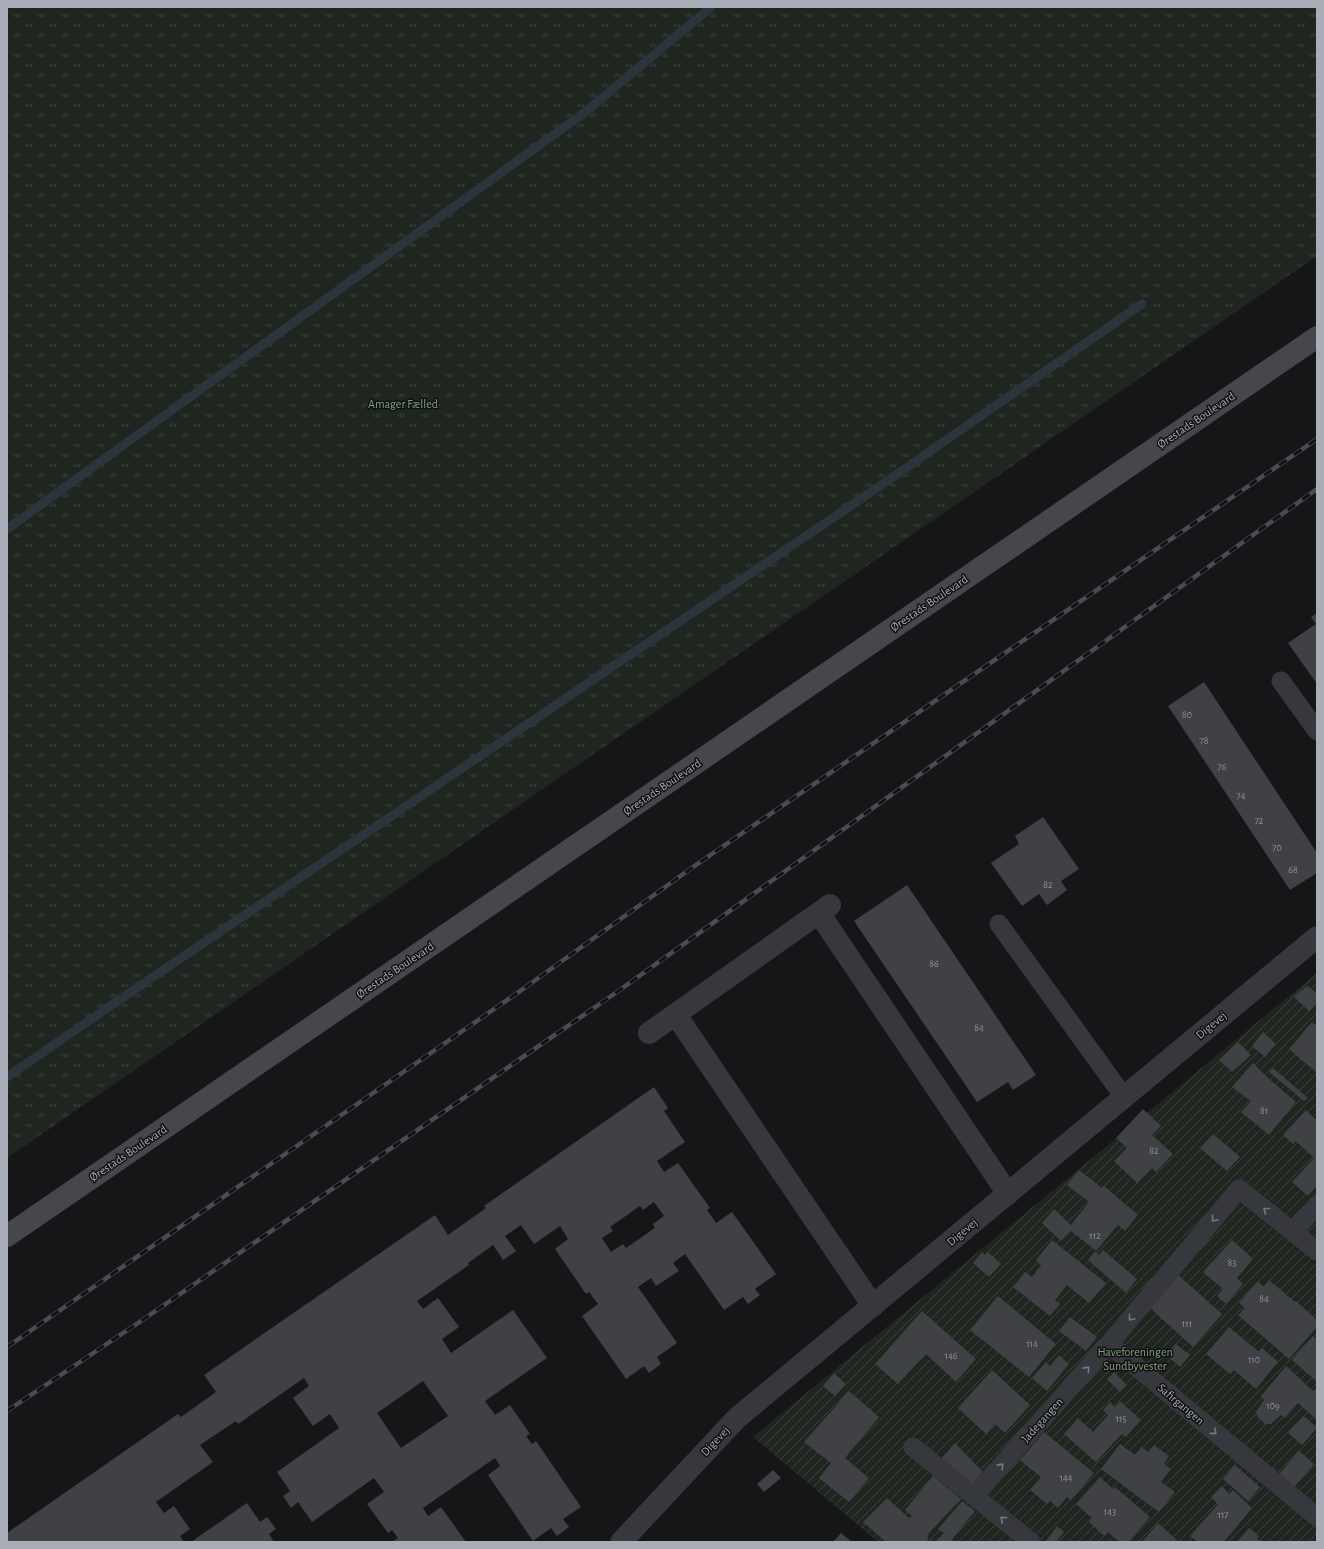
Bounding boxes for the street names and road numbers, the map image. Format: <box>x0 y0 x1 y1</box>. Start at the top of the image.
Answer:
street label: Ørestads Boulevard <box>1155 390 1237 450</box>
street label: Ørestads Boulevard <box>888 573 970 633</box>
street label: Ørestads Boulevard <box>621 757 703 817</box>
street label: Ørestads Boulevard <box>354 940 436 1000</box>
street label: Digevej <box>1193 1009 1229 1042</box>
street label: Ørestads Boulevard <box>87 1123 169 1183</box>
street label: Digevej <box>944 1216 980 1249</box>
street label: Safirgangen <box>1156 1381 1206 1427</box>
street label: Jadegangen <box>1019 1395 1065 1445</box>
street label: Digevej <box>698 1424 732 1459</box>

